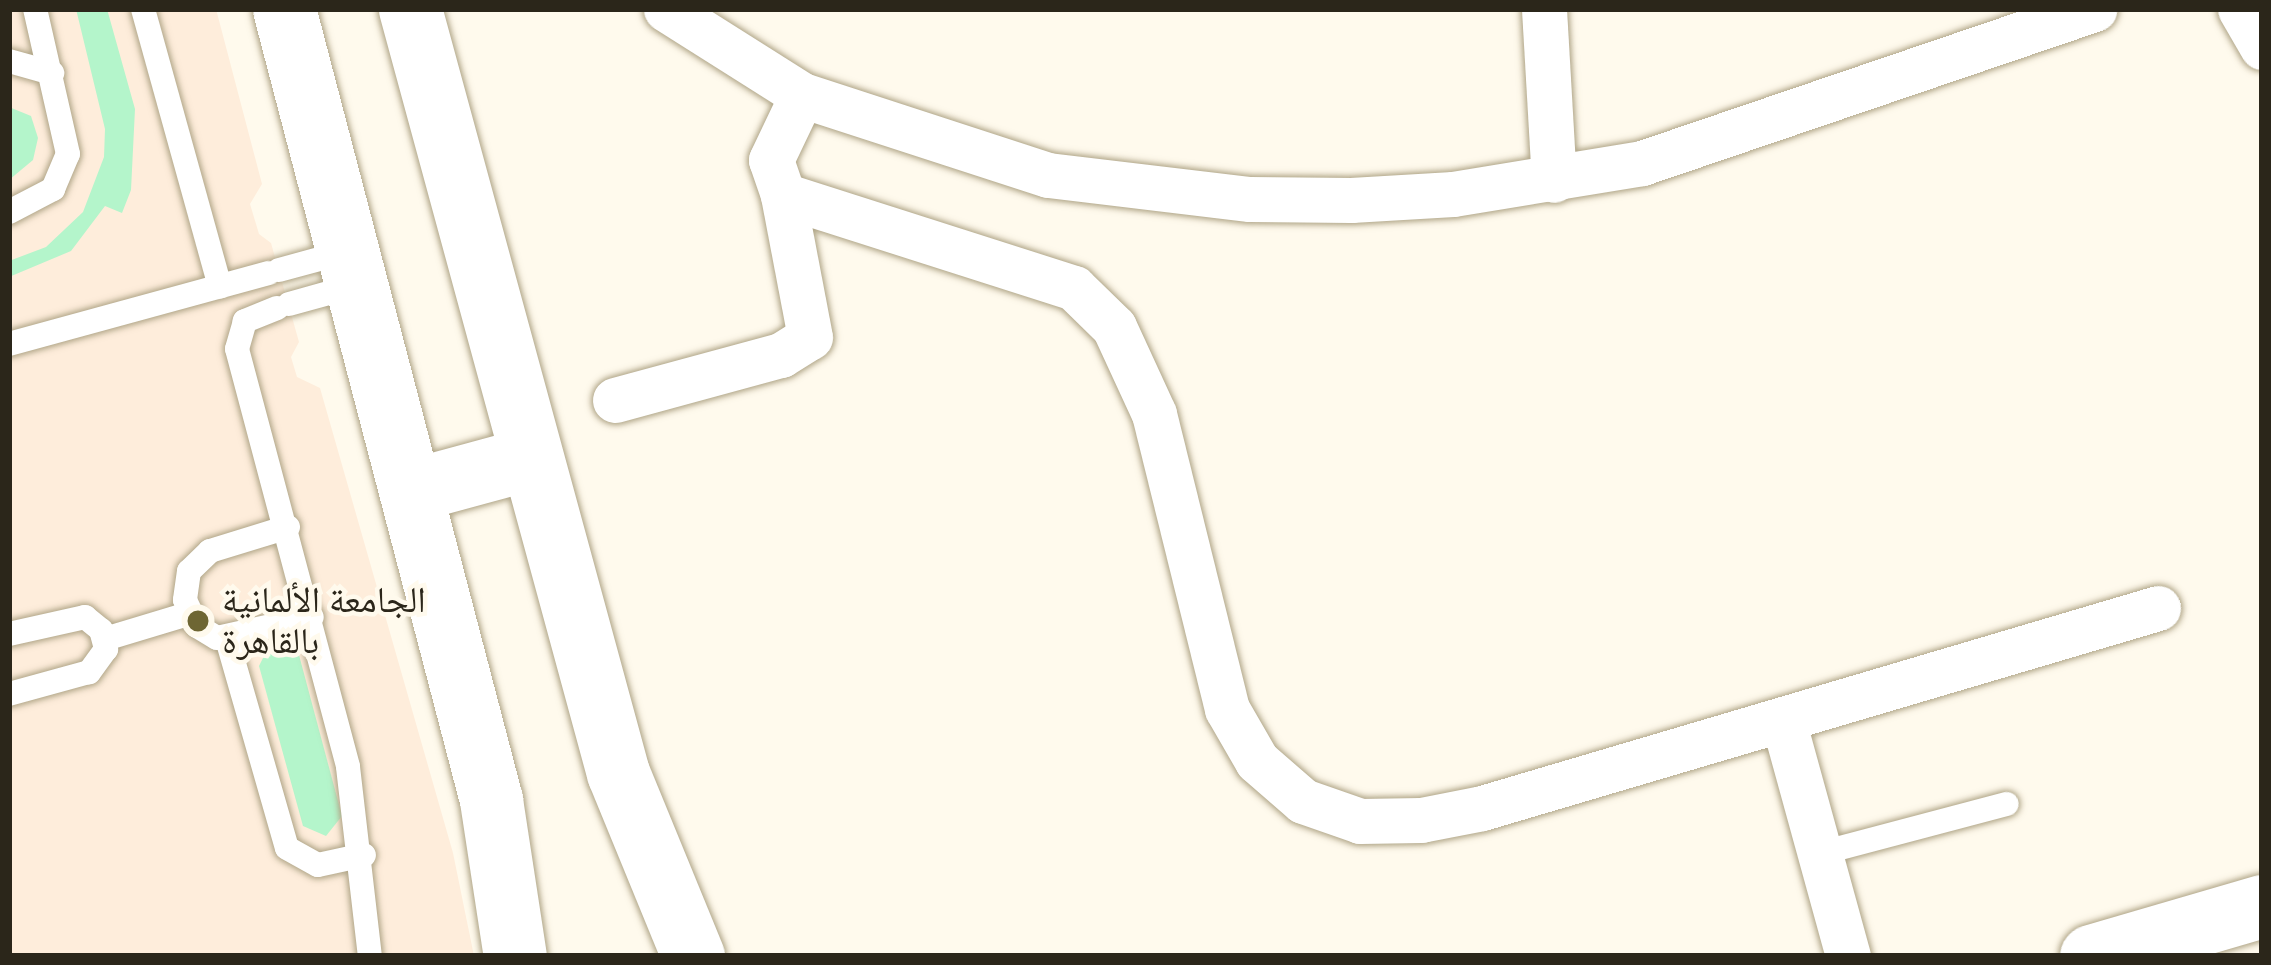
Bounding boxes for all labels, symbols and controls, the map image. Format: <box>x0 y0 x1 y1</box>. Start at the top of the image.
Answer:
place label: الجامعة الألمانية بالقاهرة <box>222 578 426 663</box>
marker: الجامعة الألمانية بالقاهرة <box>185 608 211 634</box>

